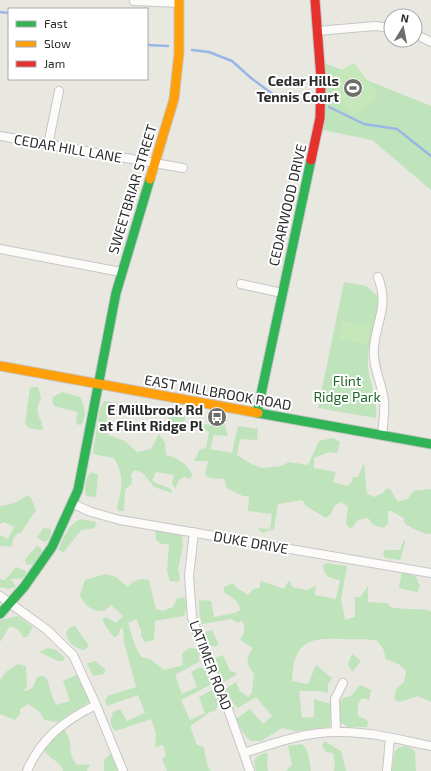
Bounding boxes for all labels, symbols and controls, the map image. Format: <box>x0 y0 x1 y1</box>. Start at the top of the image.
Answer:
legend <box>8 8 148 80</box>
north arrow <box>383 8 423 48</box>
text: N <box>400 11 410 25</box>
text: Fast <box>44 16 68 30</box>
text: Slow <box>44 36 71 50</box>
text: Jam <box>44 56 65 70</box>
place label: Cedar Hills Tennis Court <box>256 72 339 105</box>
sports icon: Cedar Hills Tennis Court <box>342 77 364 99</box>
street label: SWEETBRIAR STREET <box>104 122 160 256</box>
street label: CEDAR HILL LANE <box>13 130 123 166</box>
street label: CEDARWOOD DRIVE <box>265 142 309 268</box>
street label: EAST MILLBROOK ROAD <box>143 371 293 413</box>
park label: Flint Ridge Park <box>313 372 381 405</box>
place label: E Millbrook Rd at Flint Ridge Pl <box>99 401 203 434</box>
bus stop icon: E Millbrook Rd at Flint Ridge Pl <box>206 406 228 428</box>
street label: DUKE DRIVE <box>212 527 290 557</box>
street label: LATIMER ROAD <box>186 618 236 712</box>

